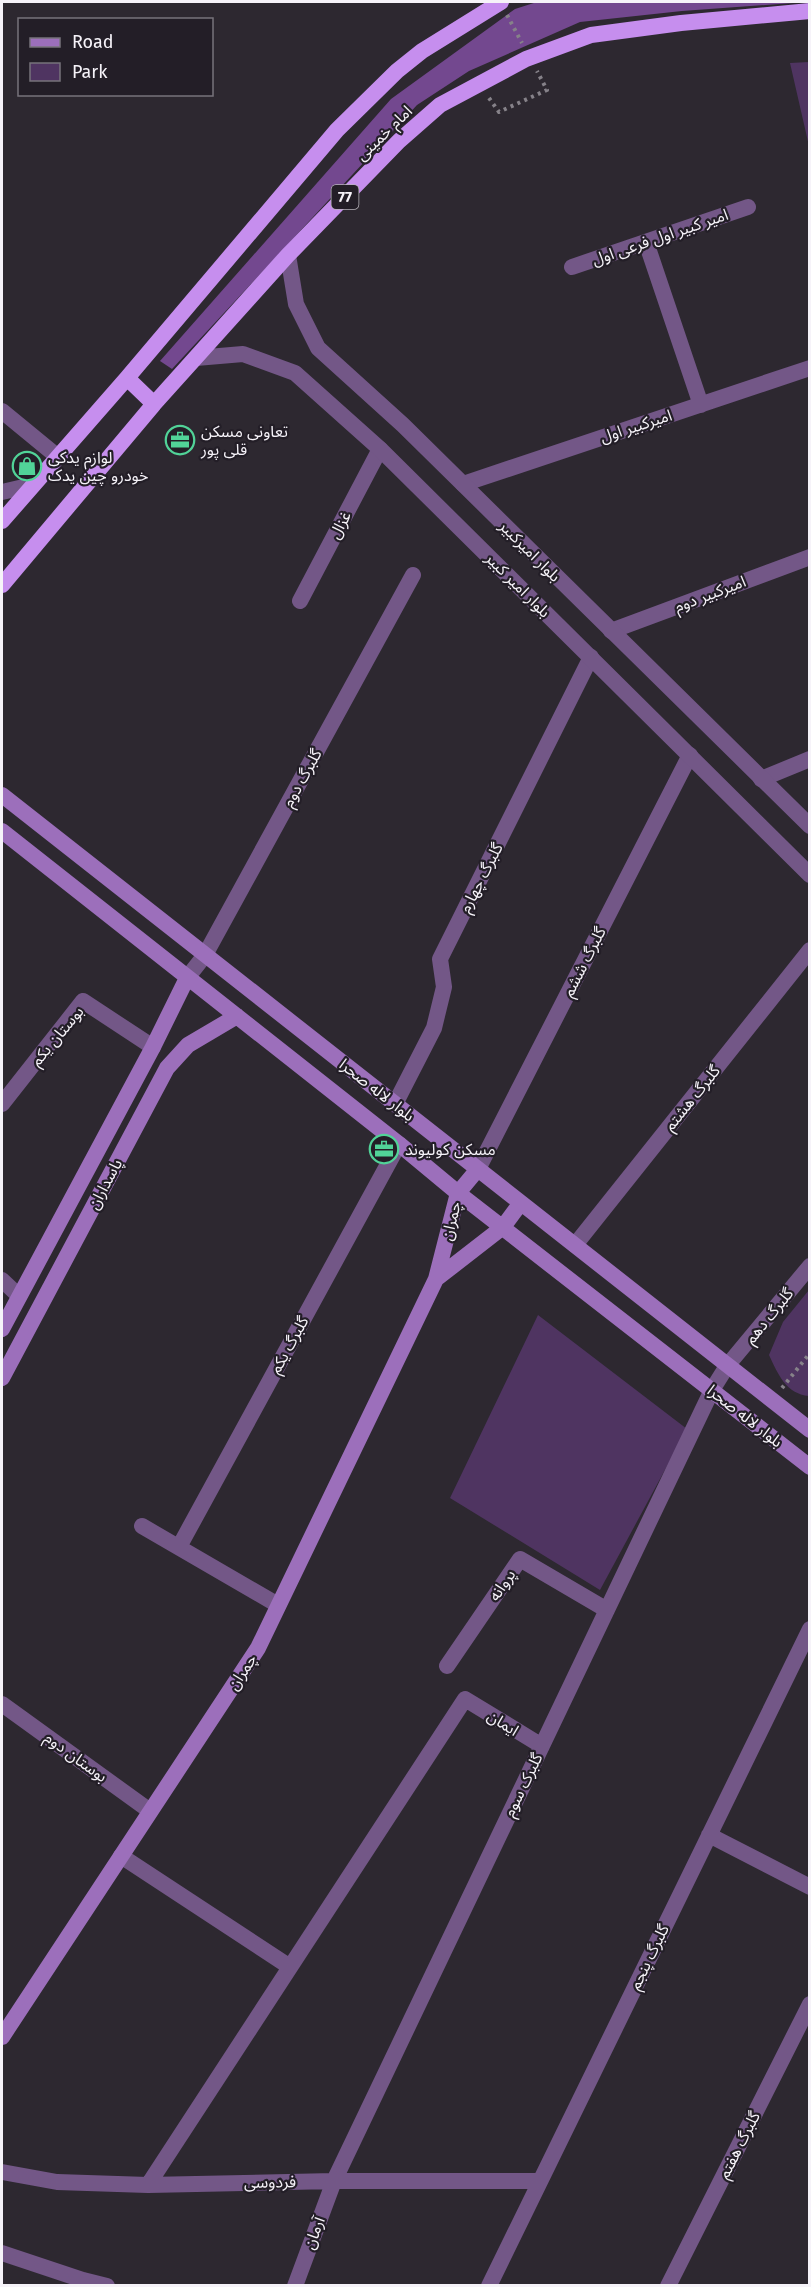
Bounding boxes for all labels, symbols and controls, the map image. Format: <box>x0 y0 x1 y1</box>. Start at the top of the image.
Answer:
legend <box>18 18 213 96</box>
text: Road <box>72 31 114 53</box>
text: Park <box>72 61 108 83</box>
street label: امام خمینی <box>352 102 418 167</box>
road number: 77 <box>332 185 358 209</box>
street label: امیر کبیر اول فرعی اول <box>589 205 731 270</box>
street label: امیرکبیر اول <box>598 405 675 448</box>
place label: تعاونی مسکن قلی پور <box>200 422 288 460</box>
office icon: تعاونی مسکن قلی پور <box>164 424 196 456</box>
place label: لوازم یدکی خودرو چین یدک <box>48 448 149 486</box>
shop icon: لوازم یدکی خودرو چین یدک <box>11 450 43 482</box>
street label: غزال <box>325 508 356 543</box>
street label: بلوار امیرکبیر <box>495 516 565 586</box>
street label: بلوار امیر کبیر <box>481 548 554 621</box>
street label: امیرکبیر دوم <box>672 572 750 619</box>
street label: گلبرگ دوم <box>278 745 328 812</box>
street label: گلبرگ چهارم <box>455 839 510 918</box>
street label: گلبرگ ششم <box>558 923 613 1002</box>
street label: بوستان یکم <box>27 1002 90 1072</box>
street label: بلوار لاله صحرا <box>336 1055 418 1125</box>
street label: گلبرگ هشتم <box>660 1061 727 1136</box>
office icon: مسکن کولیوند <box>368 1133 400 1165</box>
place label: مسکن کولیوند <box>405 1140 496 1159</box>
street label: پاسداران <box>84 1155 127 1213</box>
street label: چمران <box>437 1200 466 1243</box>
street label: گلبرگ دهم <box>741 1284 800 1350</box>
street label: گلبرگ یکم <box>265 1313 315 1379</box>
street label: بلوار لاله صحرا <box>704 1381 786 1451</box>
street label: پروانه <box>485 1566 520 1605</box>
street label: چمران <box>223 1650 262 1694</box>
street label: ایمان <box>484 1706 522 1740</box>
street label: بوستان دوم <box>39 1728 111 1788</box>
street label: گلبرک سوم <box>499 1750 549 1821</box>
street label: گلبرگ پنجم <box>625 1921 676 1994</box>
street label: گلبرگ هفتم <box>714 2108 767 2183</box>
street label: فردوسی <box>244 2172 296 2192</box>
street label: آرمان <box>299 2213 329 2252</box>

